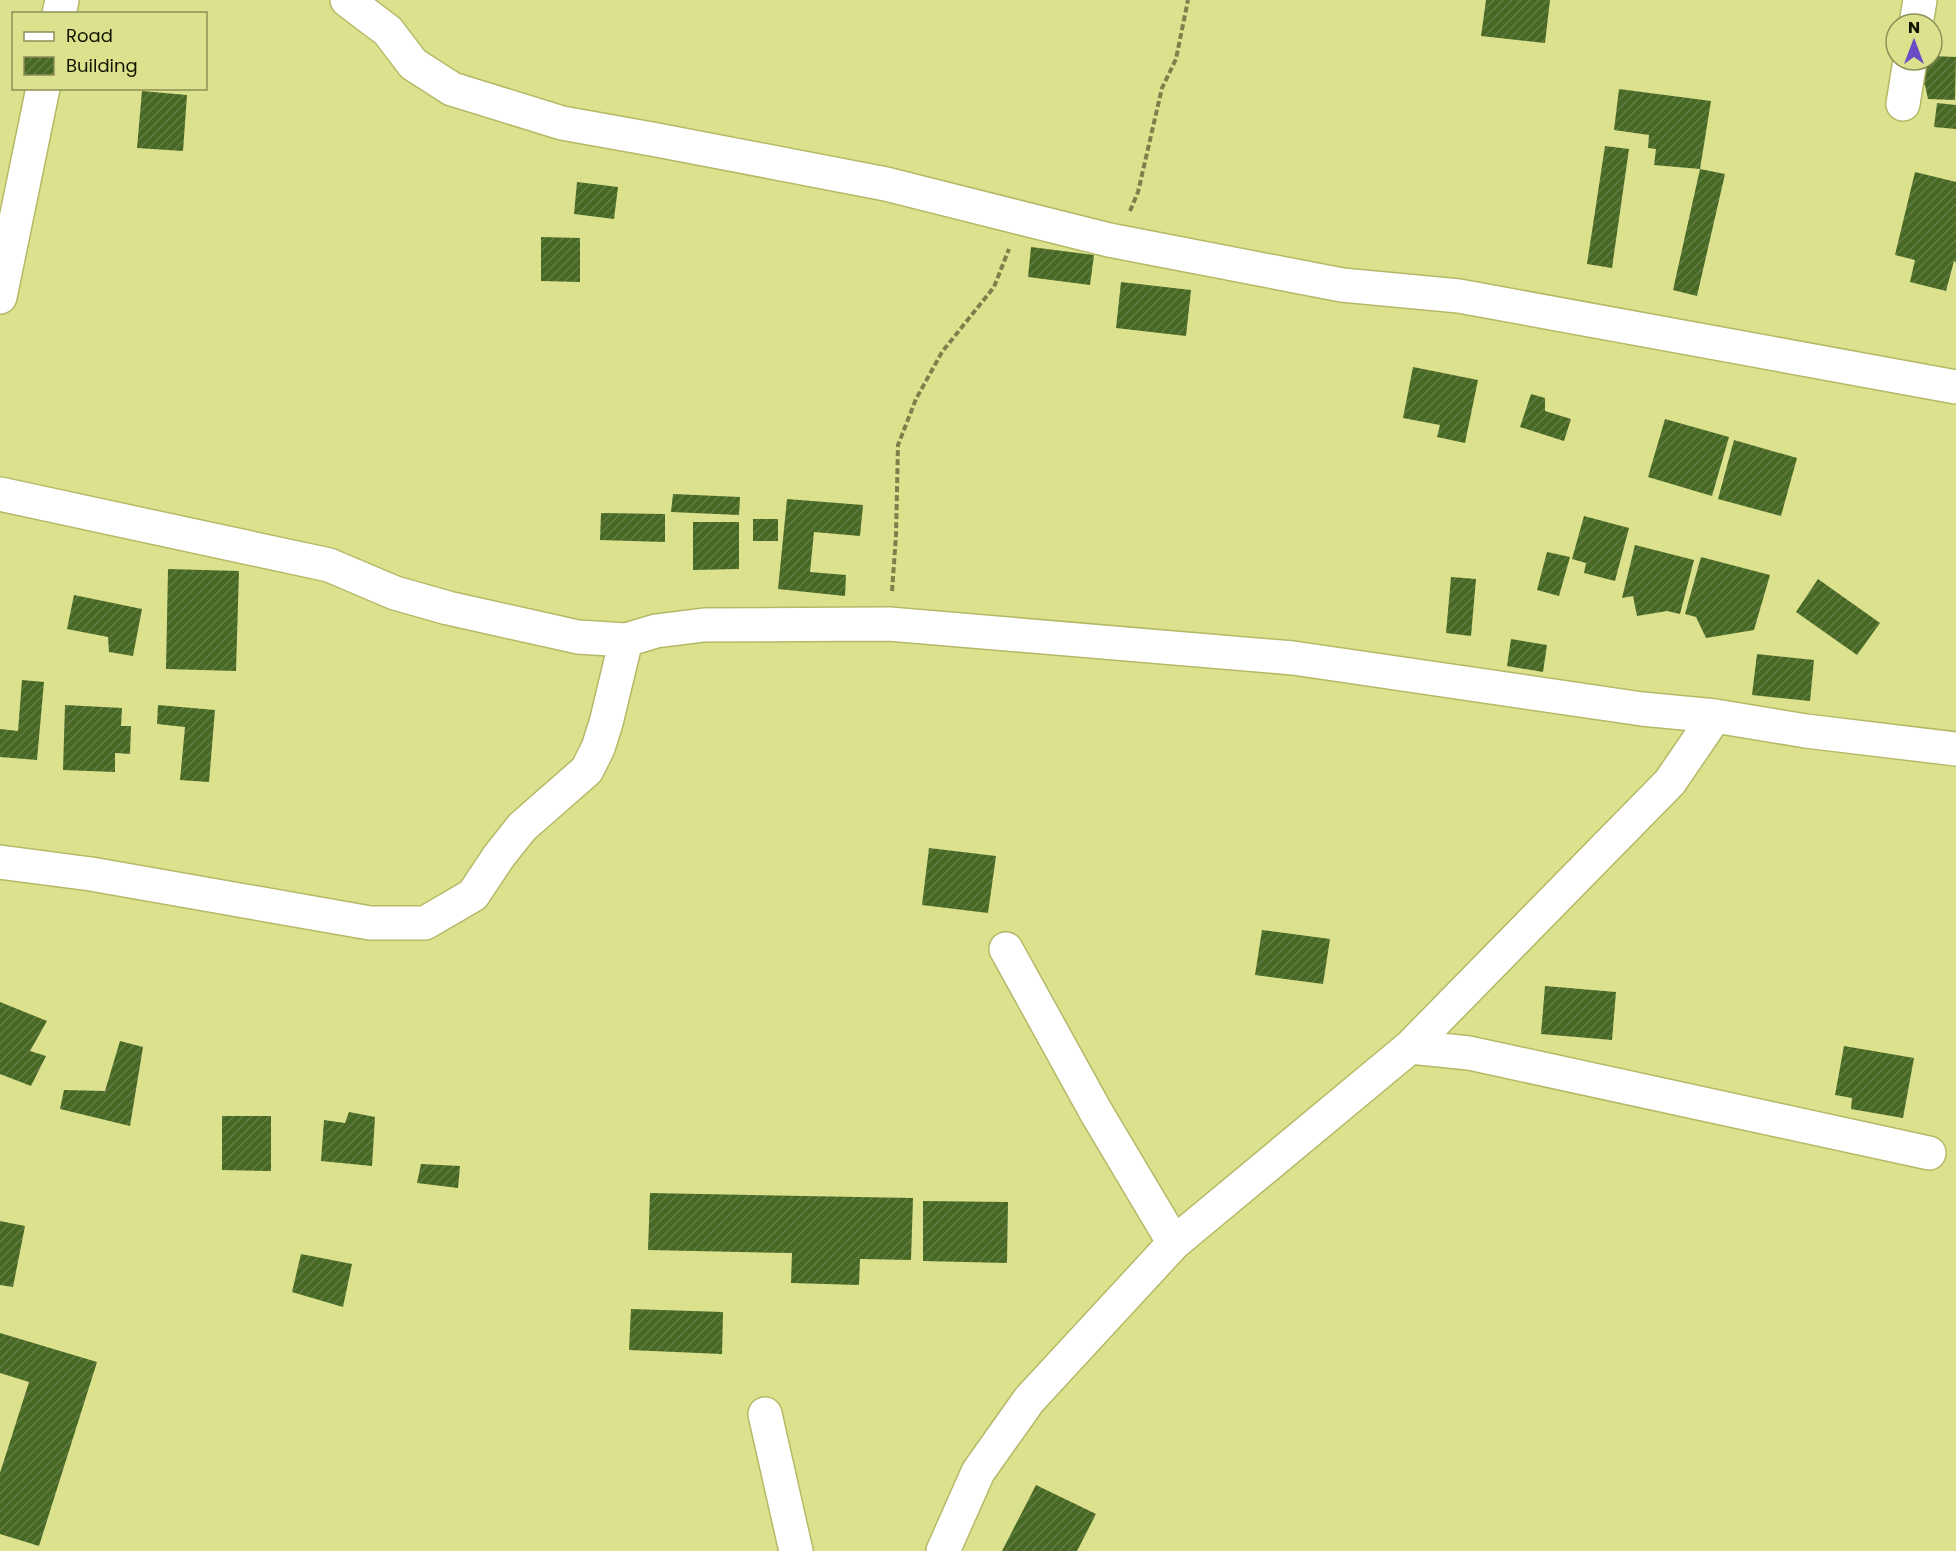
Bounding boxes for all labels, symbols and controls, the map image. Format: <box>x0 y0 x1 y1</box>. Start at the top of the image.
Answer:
legend <box>12 12 207 90</box>
north arrow <box>1884 12 1944 72</box>
text: N <box>1908 16 1920 39</box>
text: Road <box>66 23 113 48</box>
text: Building <box>66 53 138 78</box>

